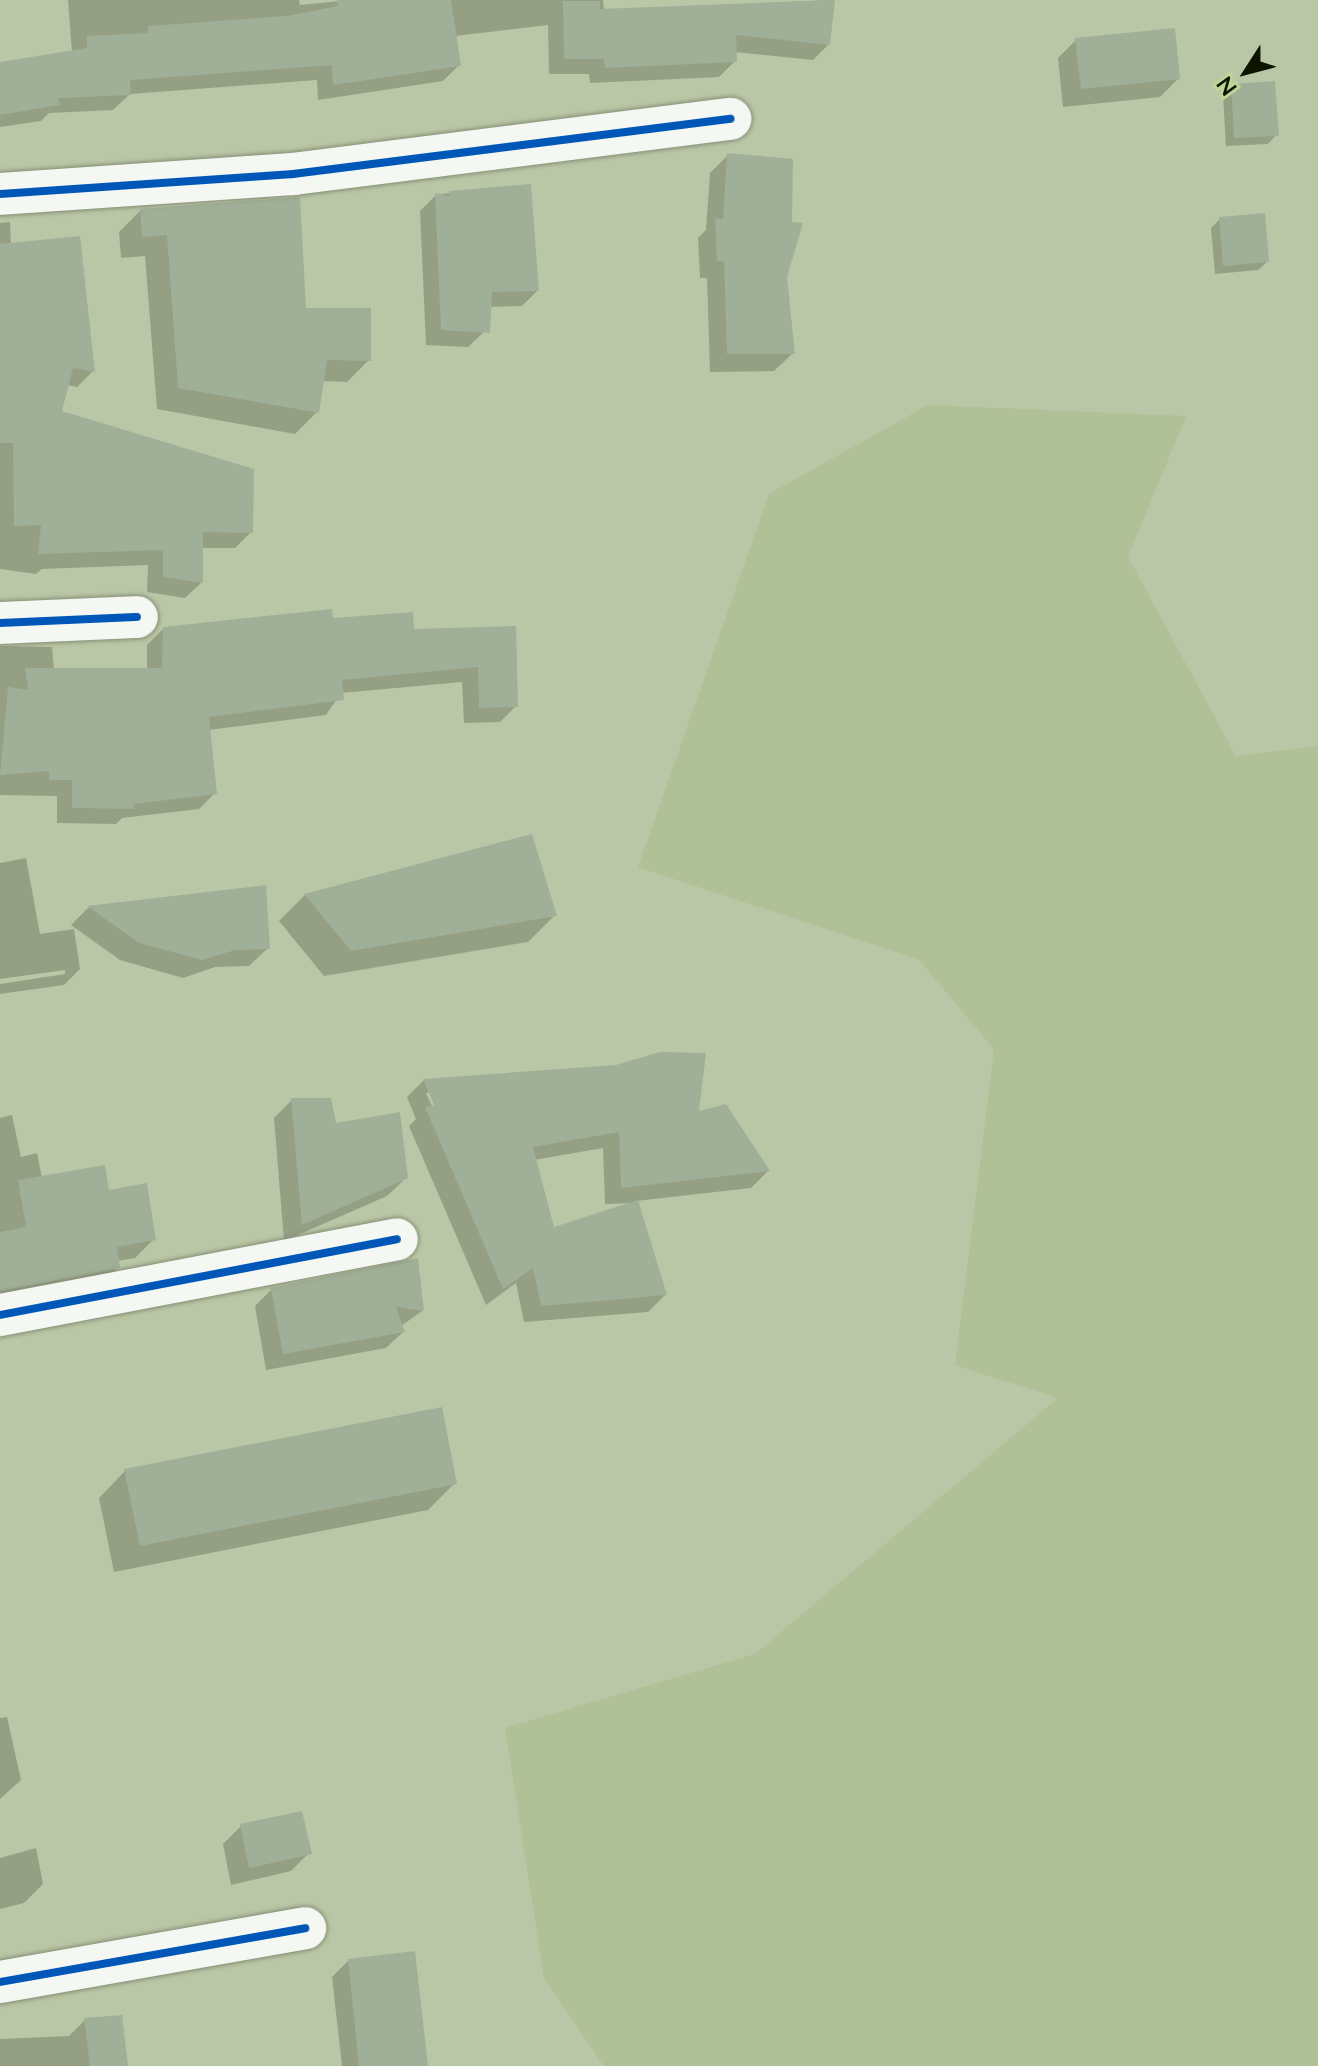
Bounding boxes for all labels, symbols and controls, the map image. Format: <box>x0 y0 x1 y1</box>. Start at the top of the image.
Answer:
north arrow <box>1206 32 1286 112</box>
text: N <box>1210 72 1242 101</box>

